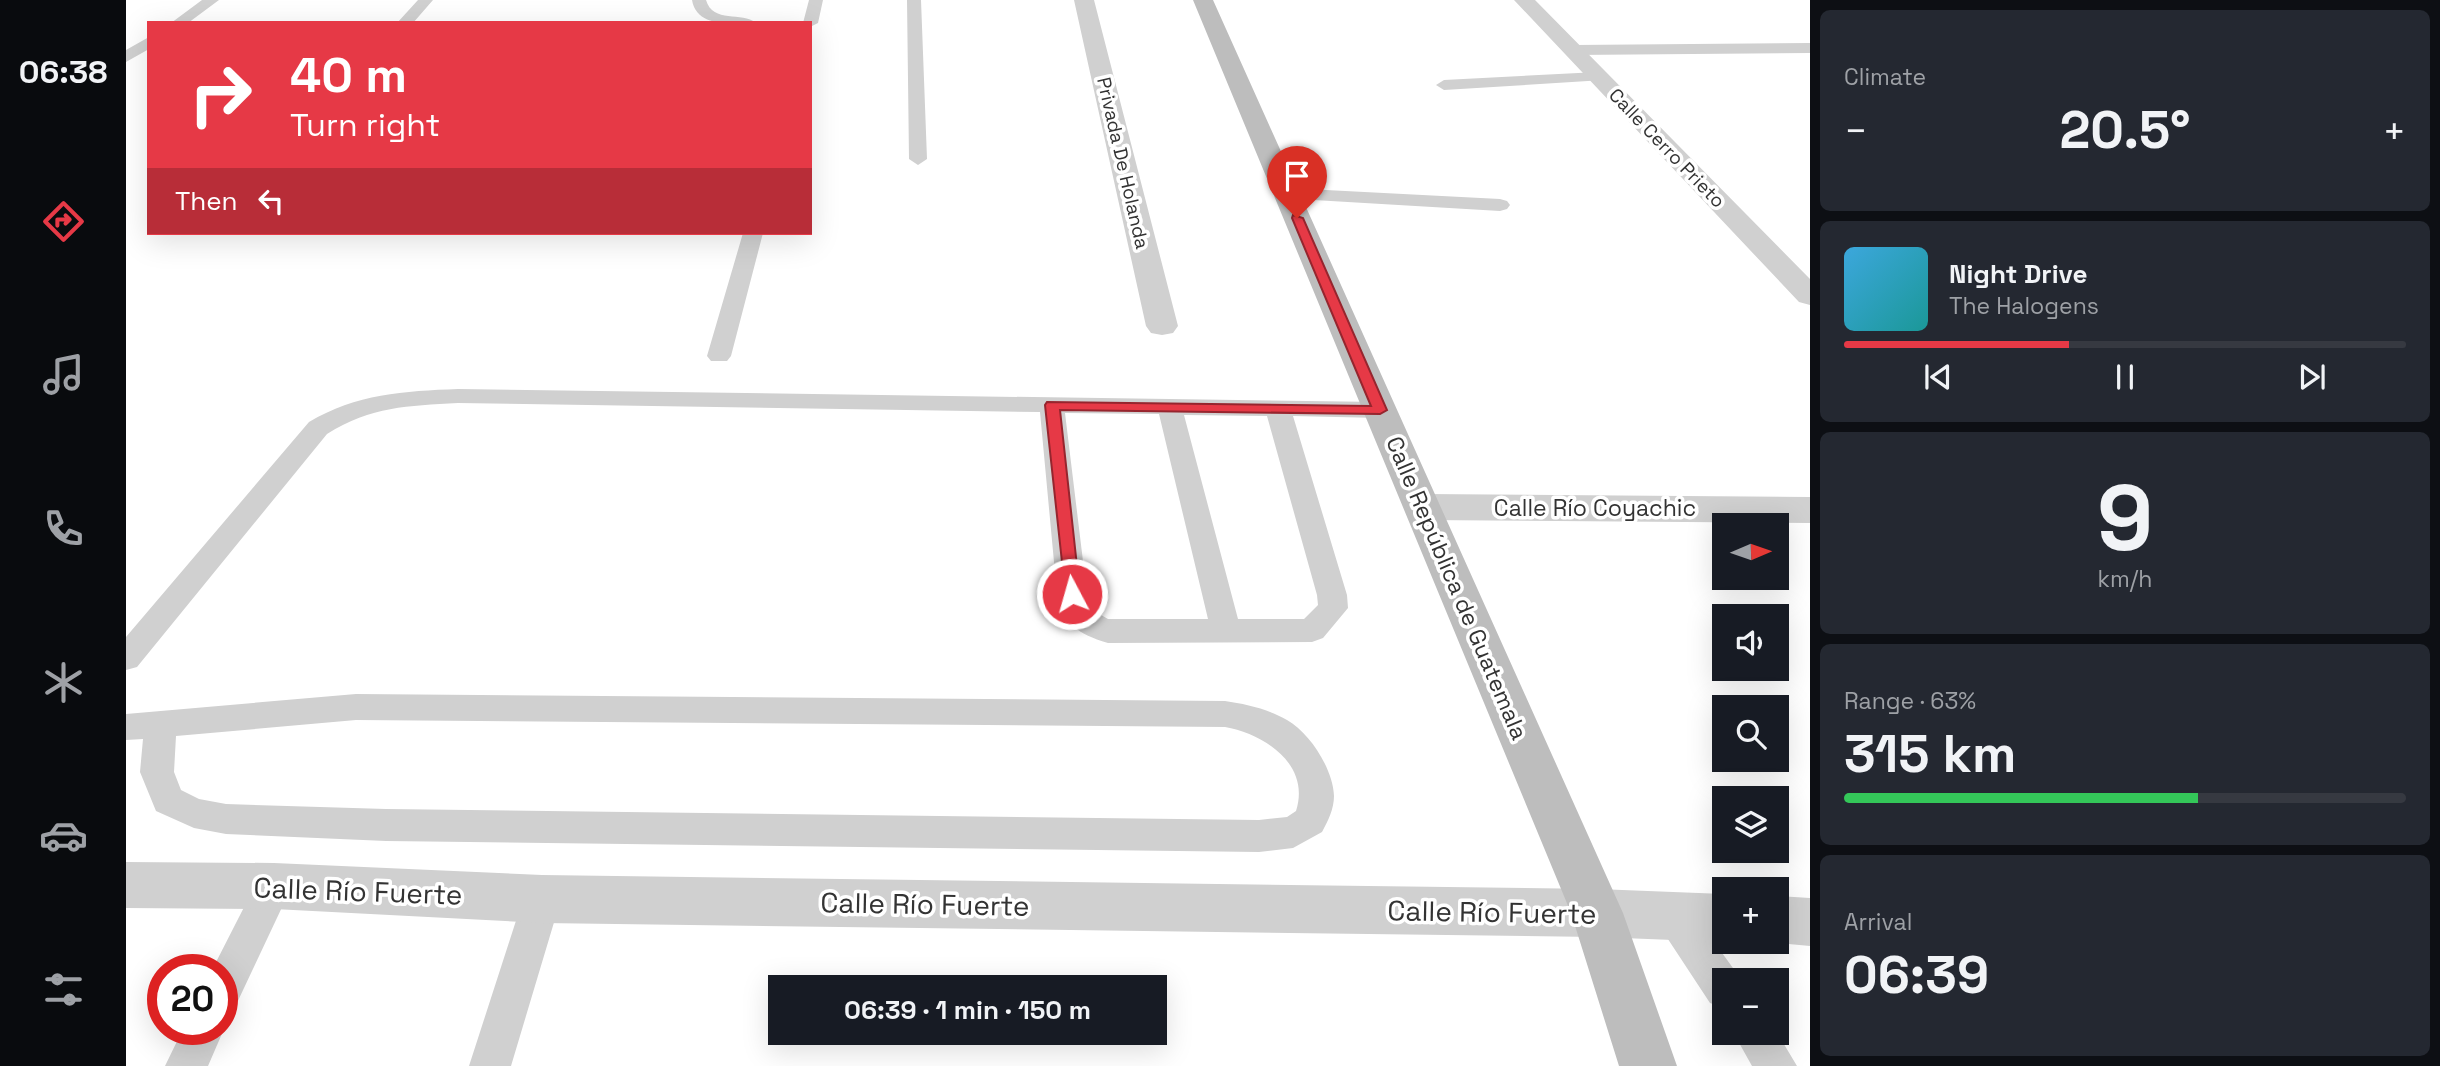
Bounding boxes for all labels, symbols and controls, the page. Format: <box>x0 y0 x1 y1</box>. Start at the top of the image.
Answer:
text: 40 m <box>290 44 407 106</box>
icon: right <box>175 49 266 140</box>
text: 06:38 <box>19 52 107 92</box>
text: Climate <box>1844 62 1926 92</box>
street label: Privada De Holanda <box>1091 75 1155 251</box>
street label: Calle Cerro Prieto <box>1604 83 1730 213</box>
text: 20.5° <box>2059 97 2191 163</box>
text: Turn right <box>290 105 440 145</box>
text: − <box>1844 107 1868 155</box>
text: + <box>2382 107 2406 155</box>
pin <box>1267 146 1327 218</box>
icon: arrive <box>1278 157 1316 195</box>
icon: left <box>252 182 290 220</box>
text: Then <box>175 184 238 218</box>
icon: directions <box>39 197 88 246</box>
text: Night Drive <box>1949 257 2087 291</box>
text: The Halogens <box>1949 291 2099 321</box>
icon: music <box>39 350 88 399</box>
icon: previous <box>1919 358 1957 396</box>
icon: pause <box>2106 358 2144 396</box>
icon: next <box>2293 358 2331 396</box>
street label: Calle República de Guatemala <box>1379 432 1535 744</box>
text: 9 <box>2097 460 2153 577</box>
street label: Calle Río Coyachic <box>1494 493 1696 523</box>
icon: phone <box>39 504 88 553</box>
north arrow <box>1712 513 1788 590</box>
map controls <box>1712 513 1789 1045</box>
position arrow <box>1035 557 1109 631</box>
text: km/h <box>2098 564 2152 594</box>
button: sound <box>1712 604 1789 681</box>
icon: climate <box>39 658 88 707</box>
text: Range · 63% <box>1844 686 1976 716</box>
button: search <box>1712 695 1789 772</box>
text: 315 km <box>1844 721 2016 787</box>
button: layers <box>1712 786 1789 863</box>
icon: car <box>39 811 88 860</box>
street label: Calle Río Fuerte <box>253 869 463 913</box>
button: + <box>1712 877 1789 954</box>
street label: Calle Río Fuerte <box>820 884 1030 924</box>
street label: Calle Río Fuerte <box>1387 892 1597 932</box>
text: Arrival <box>1844 907 1912 937</box>
text: 06:39 <box>1844 942 1989 1008</box>
speed limit sign: 20 <box>147 954 238 1045</box>
icon: filters <box>39 965 88 1014</box>
button: − <box>1712 968 1789 1045</box>
text: 06:39 · 1 min · 150 m <box>844 993 1091 1027</box>

